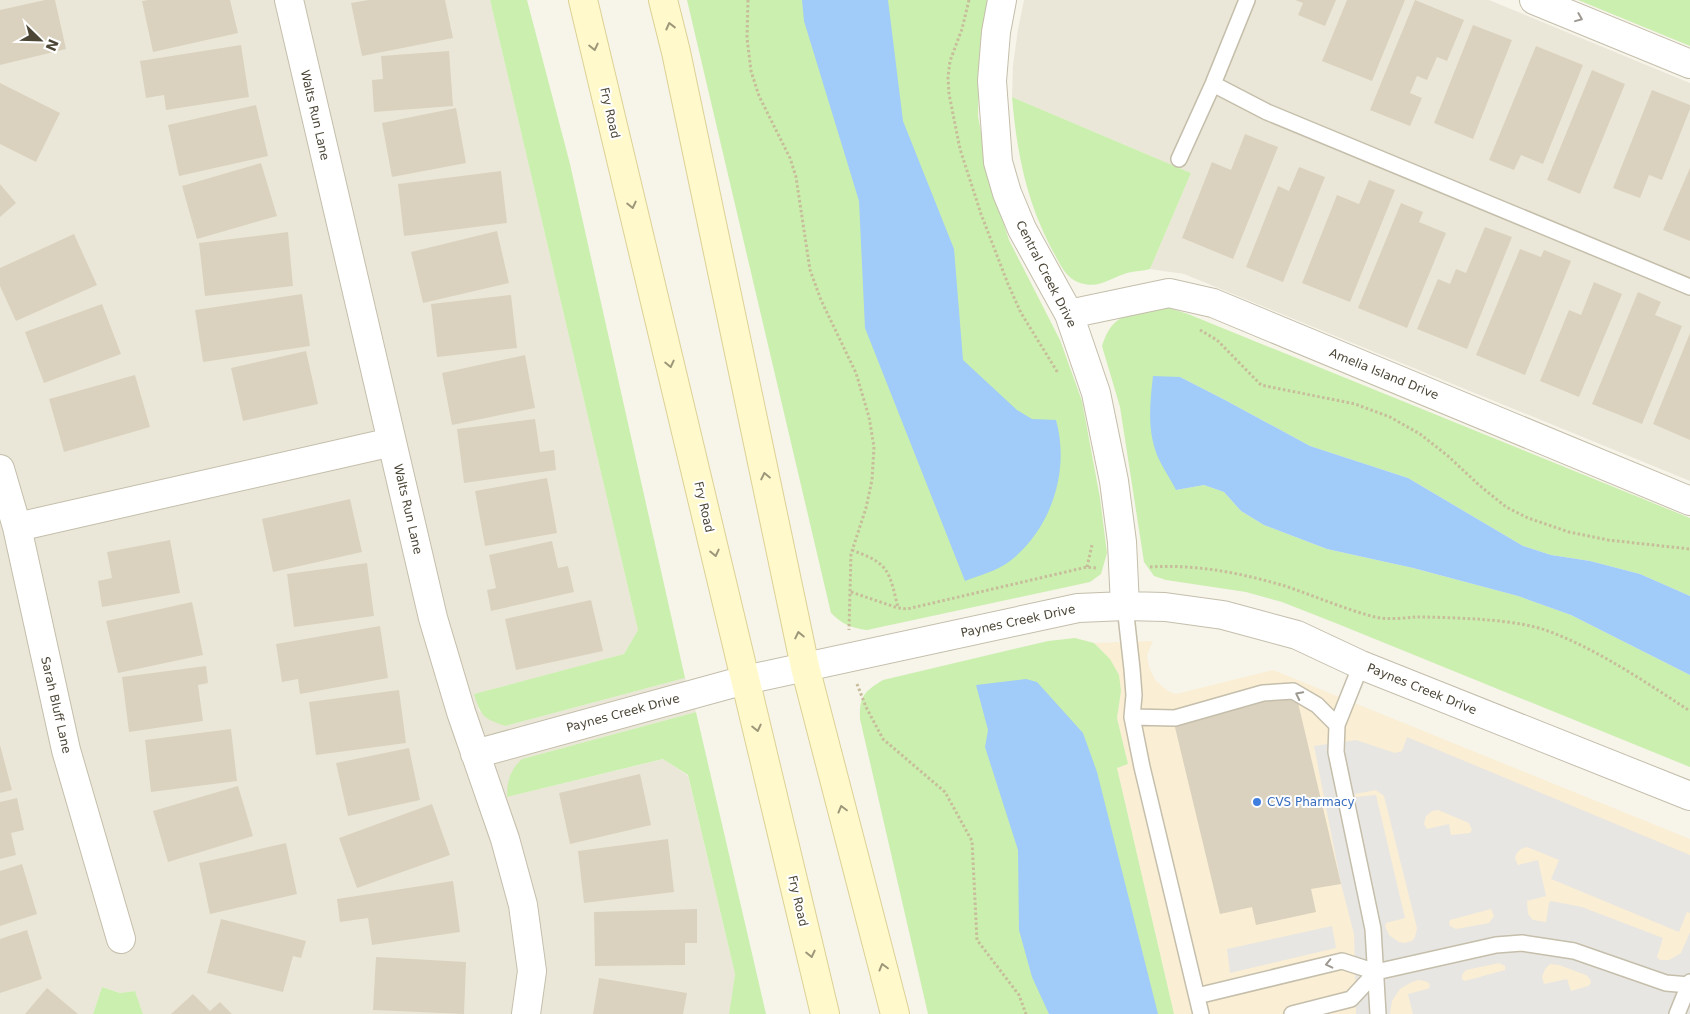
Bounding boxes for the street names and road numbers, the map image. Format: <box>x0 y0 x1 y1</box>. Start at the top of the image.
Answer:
street label: Walts Run Lane <box>298 68 332 162</box>
street label: Fry Road <box>597 86 623 140</box>
street label: Central Creek Drive <box>1013 218 1079 330</box>
street label: Amelia Island Drive <box>1327 346 1441 402</box>
street label: Walts Run Lane <box>391 462 425 556</box>
street label: Fry Road <box>691 480 717 534</box>
street label: Paynes Creek Drive <box>959 602 1077 640</box>
street label: Sarah Bluff Lane <box>38 655 74 755</box>
street label: Paynes Creek Drive <box>1365 661 1479 717</box>
street label: Paynes Creek Drive <box>565 691 681 735</box>
street label: Fry Road <box>785 874 811 928</box>

